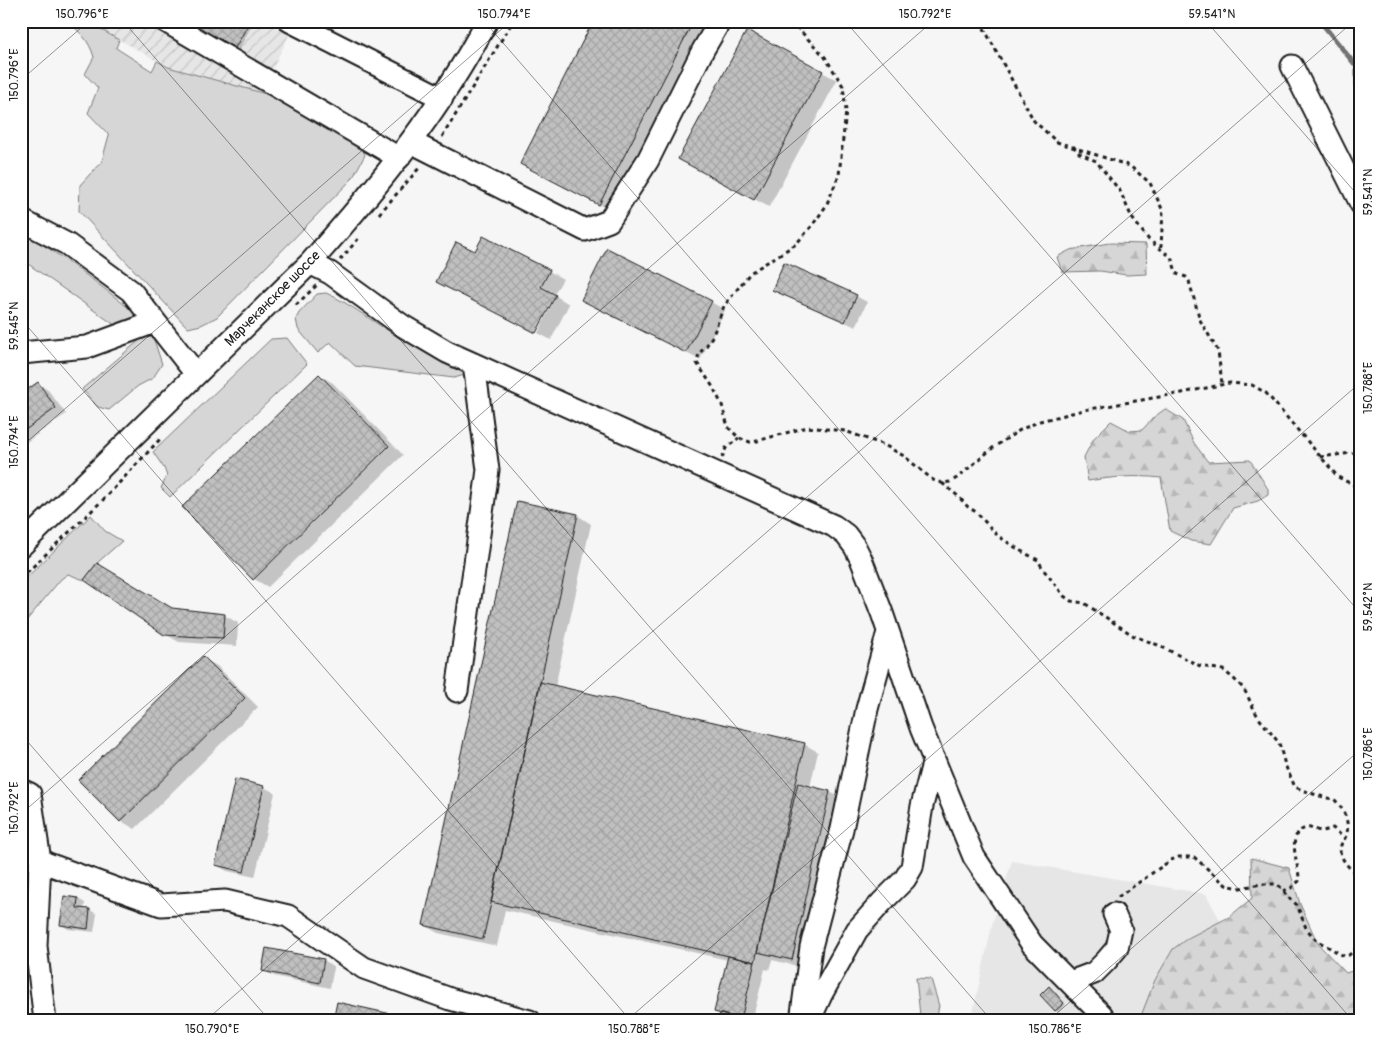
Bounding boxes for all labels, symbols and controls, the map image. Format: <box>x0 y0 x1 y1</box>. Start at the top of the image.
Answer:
text: 150.796°E <box>55 7 109 22</box>
text: 150.794°E <box>477 7 531 22</box>
text: 150.792°E <box>899 7 951 22</box>
text: 59.541°N <box>1189 7 1235 22</box>
text: 150.796°E <box>7 48 22 102</box>
text: 59.541°N <box>1361 169 1376 215</box>
street label: Марчеканское шоссе <box>221 247 324 350</box>
text: 59.545°N <box>7 302 22 350</box>
text: 150.788°E <box>1361 362 1376 414</box>
text: 150.794°E <box>7 415 22 469</box>
text: 59.542°N <box>1361 583 1376 631</box>
text: 150.786°E <box>1361 728 1376 780</box>
text: 150.792°E <box>7 782 22 834</box>
text: 150.790°E <box>185 1022 239 1037</box>
text: 150.788°E <box>608 1022 660 1037</box>
text: 150.786°E <box>1029 1022 1081 1037</box>

